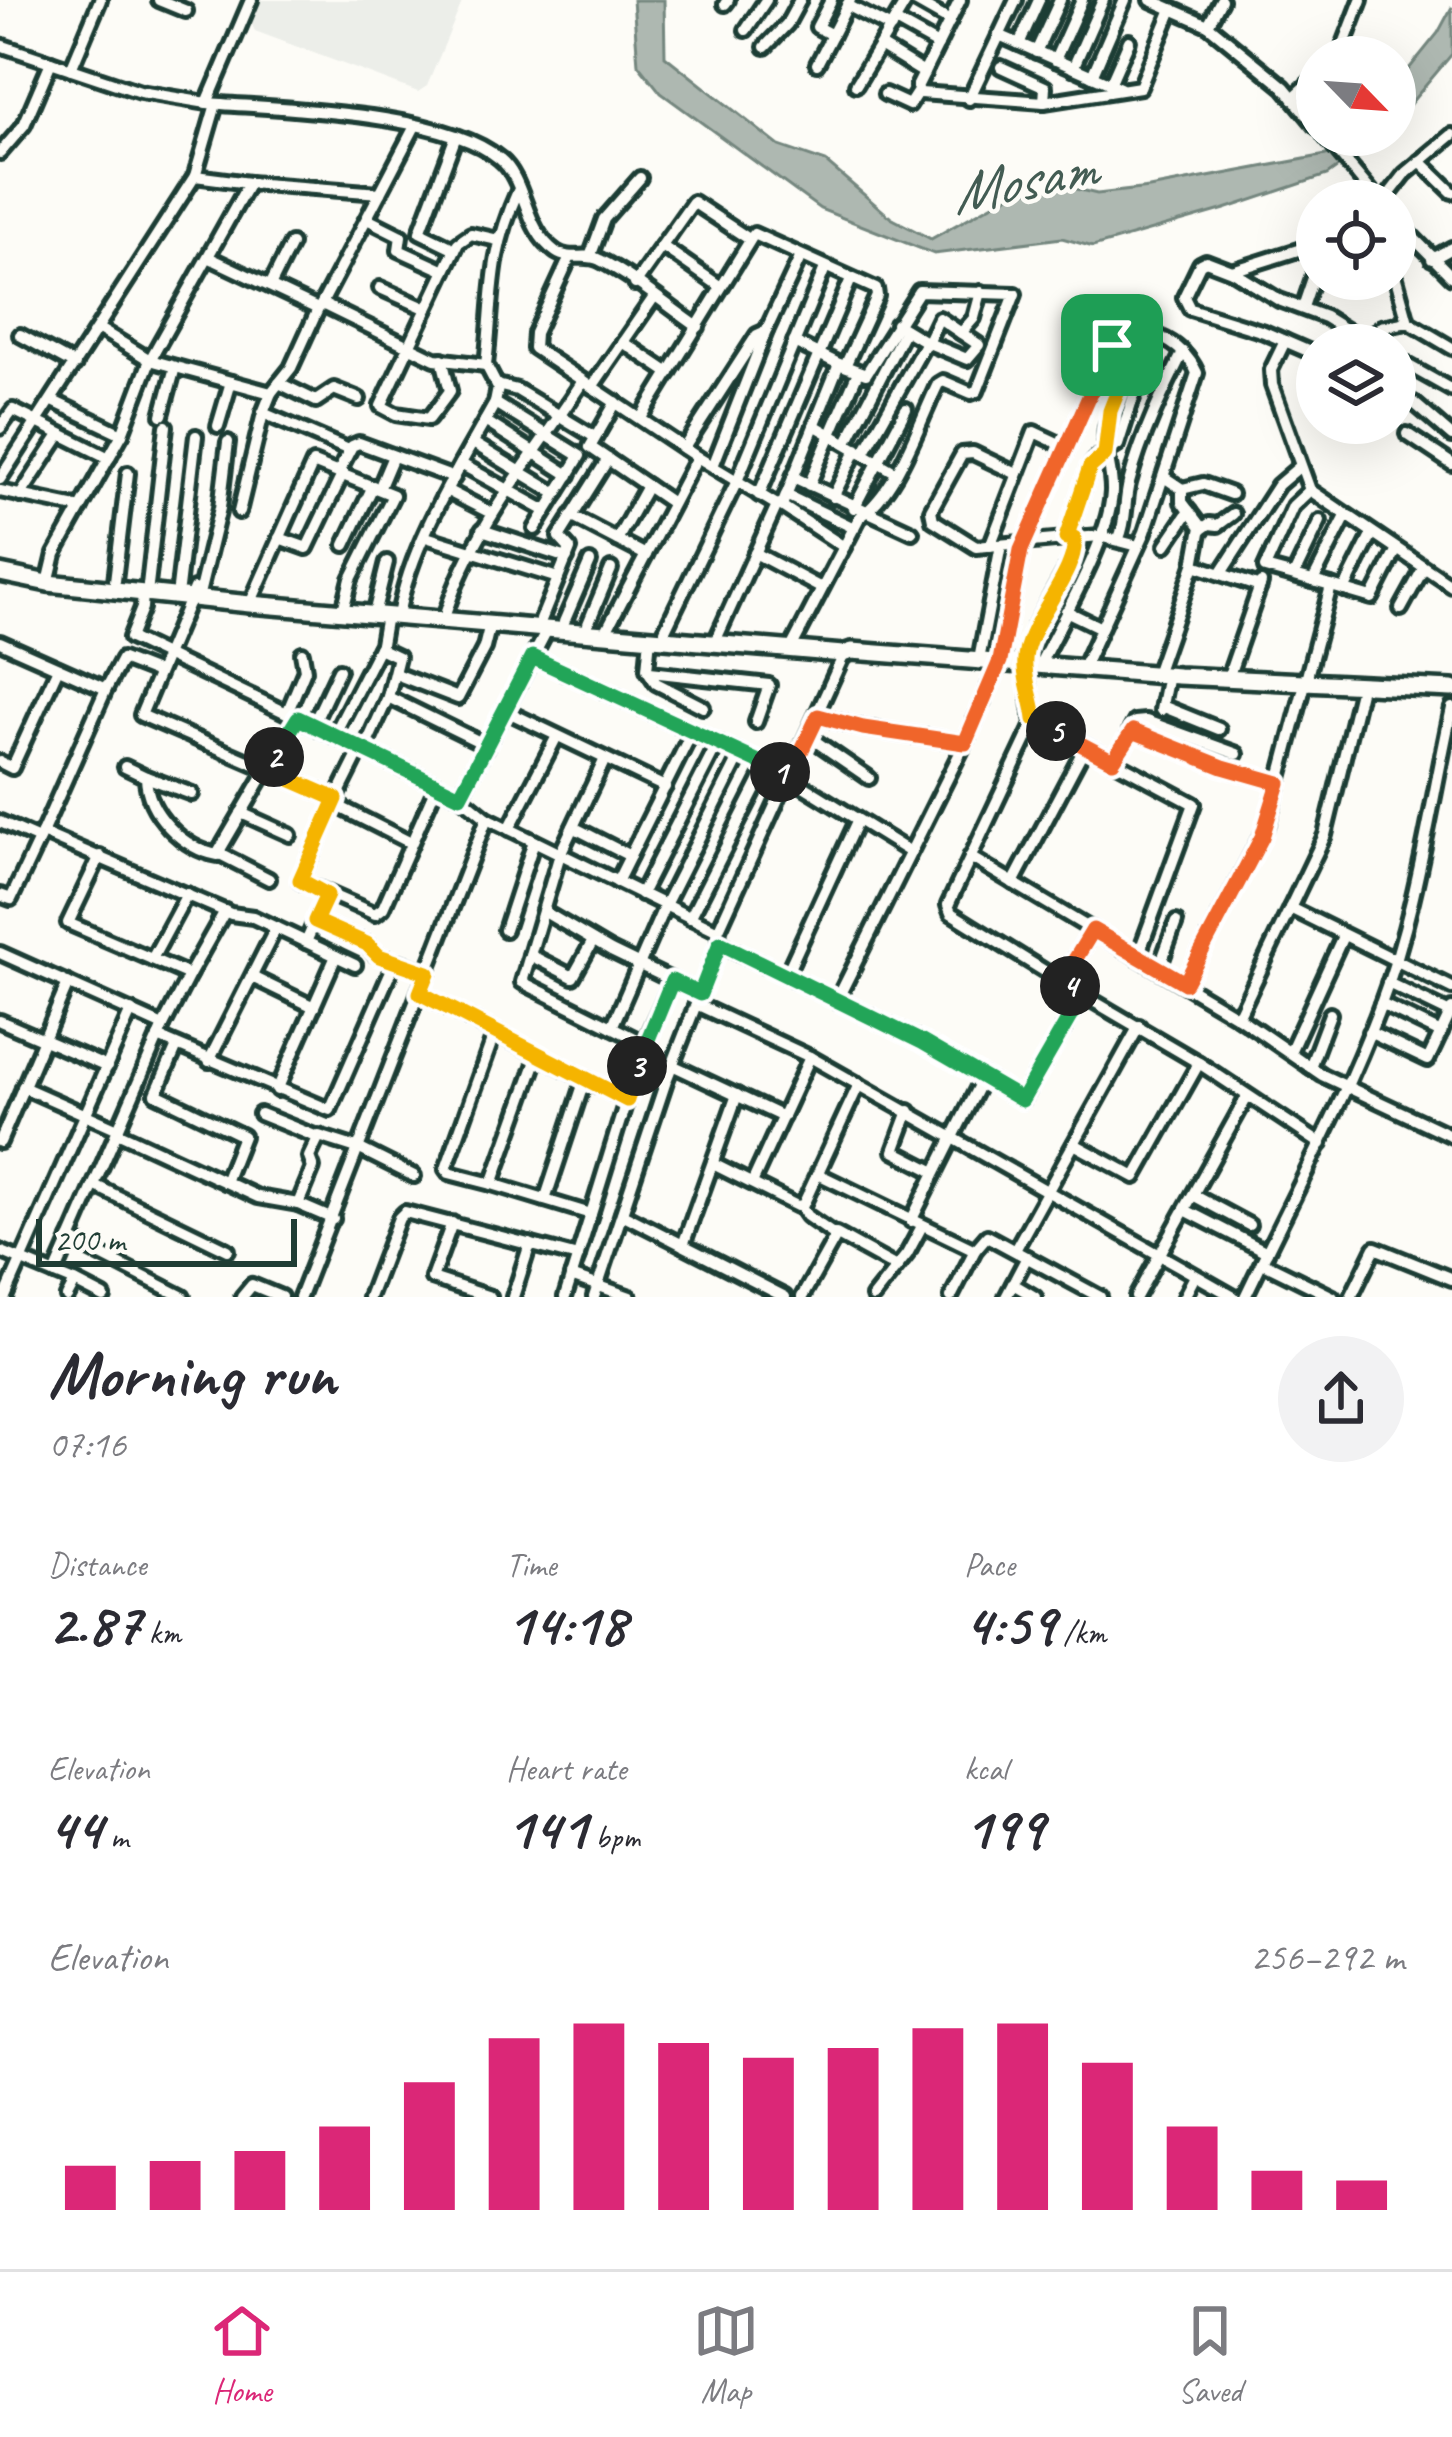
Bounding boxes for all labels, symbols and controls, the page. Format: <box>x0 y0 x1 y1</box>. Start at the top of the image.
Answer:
north arrow <box>1296 36 1416 156</box>
map controls <box>1296 36 1416 444</box>
water label: Mosam <box>944 128 1108 231</box>
button: locate <box>1296 180 1416 300</box>
pin <box>1061 294 1163 396</box>
icon: arrive <box>1079 312 1145 378</box>
button: layers <box>1296 324 1416 444</box>
pin: 5 <box>1026 701 1086 761</box>
text: 5 <box>1049 710 1063 752</box>
pin: 2 <box>244 727 304 787</box>
text: 2 <box>267 736 281 778</box>
pin: 1 <box>750 742 810 802</box>
text: 1 <box>773 751 787 793</box>
pin: 4 <box>1040 956 1100 1016</box>
text: 4 <box>1063 965 1077 1007</box>
pin: 3 <box>607 1036 667 1096</box>
text: 3 <box>630 1045 644 1087</box>
scale bar <box>36 1213 297 1266</box>
text: 200 m <box>54 1219 125 1261</box>
text: Morning run <box>48 1333 336 1416</box>
button: share <box>1278 1336 1404 1462</box>
text: 07:16 <box>48 1420 126 1469</box>
text: Distance <box>48 1544 146 1586</box>
text: Time <box>506 1544 557 1586</box>
text: Pace <box>964 1544 1015 1586</box>
text: 2.87 <box>48 1586 141 1662</box>
text: 14:18 <box>506 1586 626 1662</box>
text: 4:59 <box>964 1586 1055 1662</box>
text: km <box>141 1612 181 1654</box>
text: /km <box>1055 1612 1106 1654</box>
text: Elevation <box>48 1748 150 1790</box>
text: Heart rate <box>506 1748 626 1790</box>
text: kcal <box>964 1748 1008 1790</box>
text: 44 <box>48 1790 102 1866</box>
text: 141 <box>506 1790 587 1866</box>
text: 199 <box>964 1790 1044 1866</box>
text: m <box>102 1816 128 1858</box>
text: bpm <box>587 1816 640 1858</box>
text: Elevation <box>48 1933 168 1982</box>
text: 256–292 m <box>1250 1933 1404 1982</box>
tab: Home <box>209 2298 275 2412</box>
tab: Map <box>693 2298 759 2412</box>
tab: Saved <box>1177 2298 1243 2412</box>

